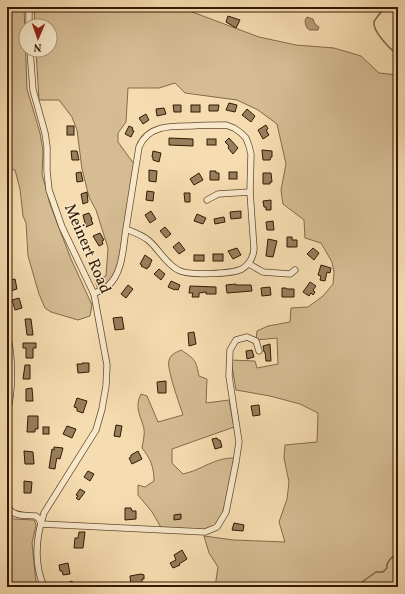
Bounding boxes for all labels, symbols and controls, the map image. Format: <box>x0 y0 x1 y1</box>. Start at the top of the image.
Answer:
north arrow <box>18 18 58 58</box>
text: N <box>33 39 42 54</box>
street label: Meinert Road <box>58 201 116 297</box>

